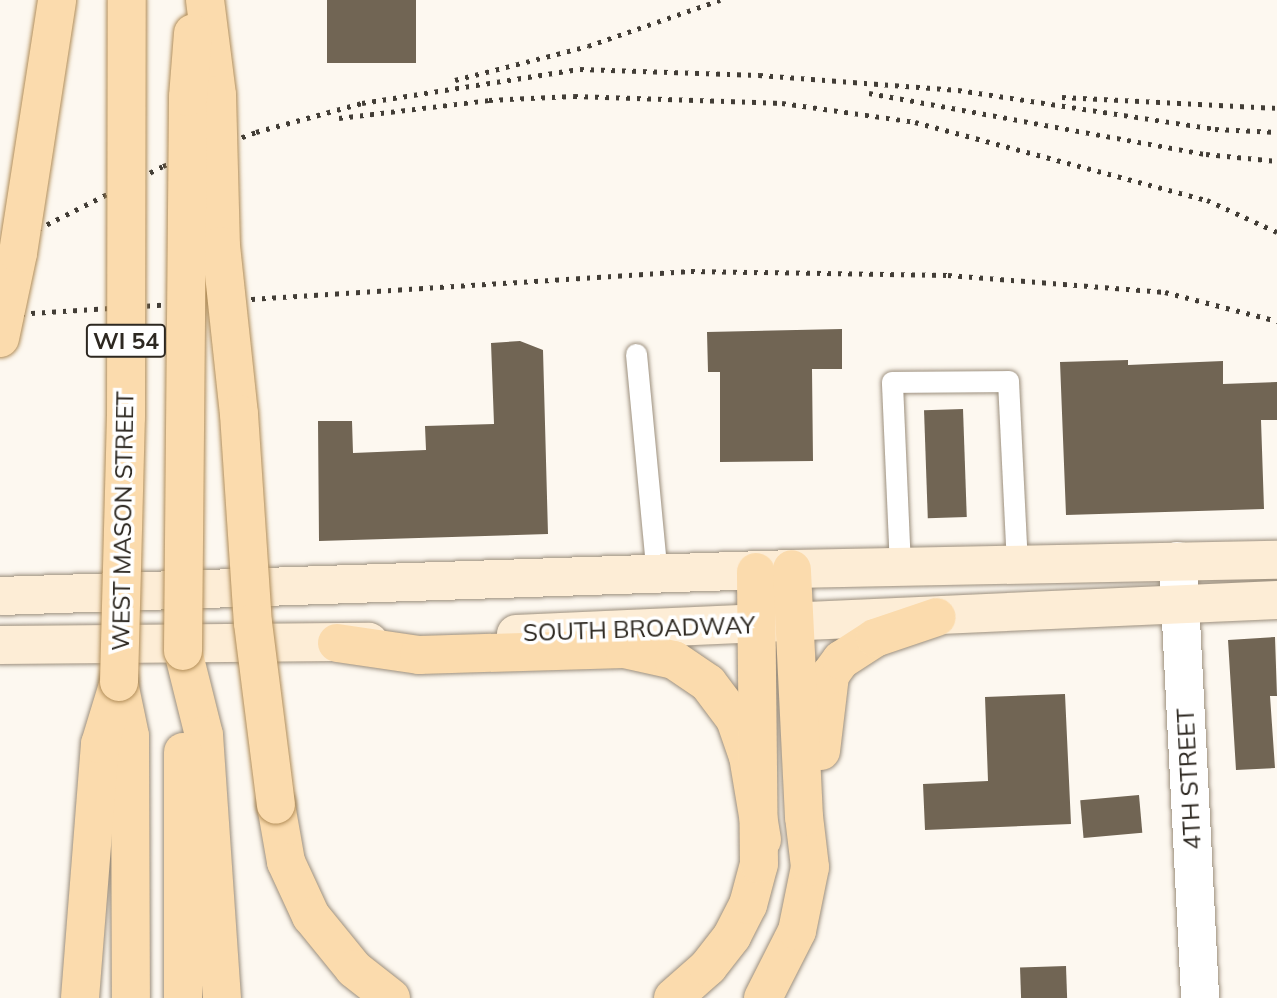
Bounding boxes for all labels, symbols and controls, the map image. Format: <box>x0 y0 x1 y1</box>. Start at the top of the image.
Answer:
road number: WI 54 <box>86 322 166 360</box>
street label: WEST MASON STREET <box>106 391 140 651</box>
street label: SOUTH BROADWAY <box>522 611 756 647</box>
street label: 4TH STREET <box>1171 708 1207 850</box>

